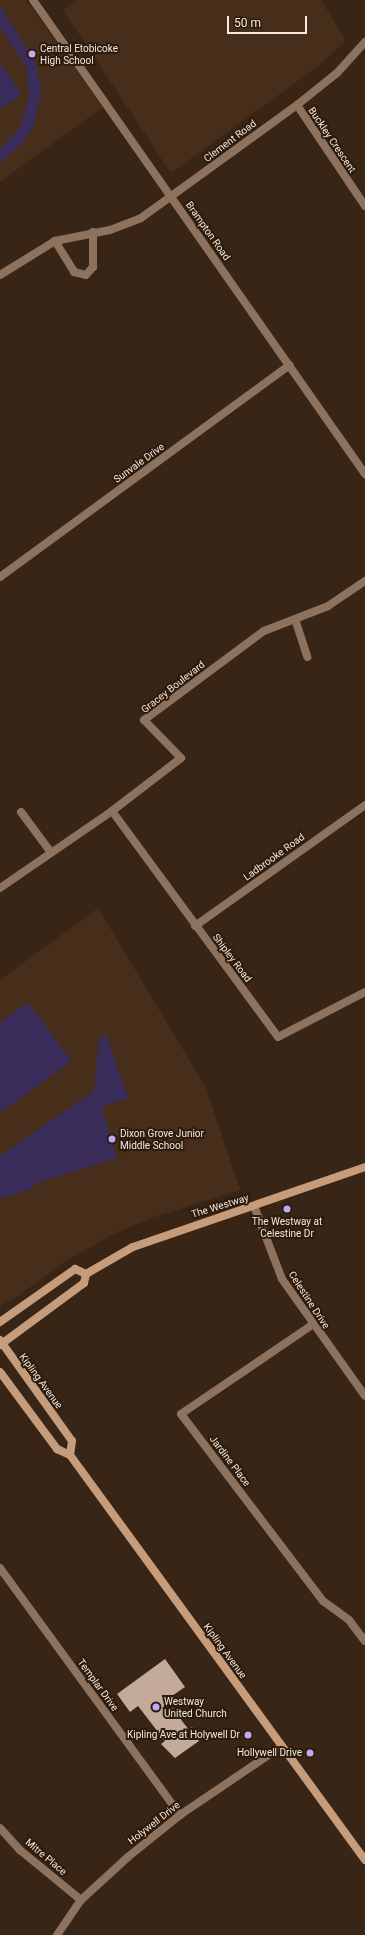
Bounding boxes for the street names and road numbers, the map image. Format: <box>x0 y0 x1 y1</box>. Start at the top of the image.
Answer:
street label: Buckley Crescent <box>306 105 358 175</box>
street label: Clement Road <box>201 117 259 165</box>
street label: Brampton Road <box>183 199 233 263</box>
street label: Sunvale Drive <box>111 441 167 485</box>
street label: Gracey Boulevard <box>139 658 207 716</box>
street label: Ladbrooke Road <box>241 831 307 883</box>
street label: Shipley Road <box>210 932 254 984</box>
street label: The Westway <box>190 1192 250 1220</box>
street label: Celestine Drive <box>286 1269 332 1331</box>
street label: Kipling Avenue <box>17 1351 65 1411</box>
street label: Jardine Place <box>207 1433 253 1489</box>
street label: Kipling Avenue <box>201 1621 249 1681</box>
street label: Templar Drive <box>75 1657 121 1713</box>
street label: Holywell Drive <box>126 1799 182 1847</box>
street label: Mitre Place <box>23 1836 69 1878</box>

